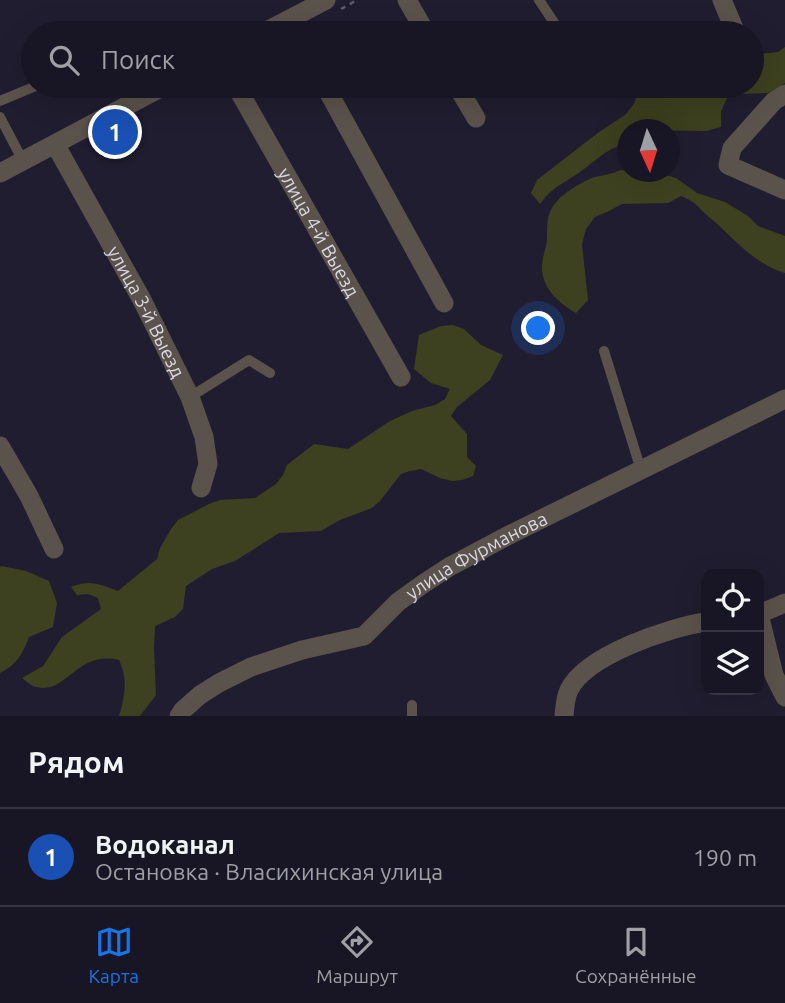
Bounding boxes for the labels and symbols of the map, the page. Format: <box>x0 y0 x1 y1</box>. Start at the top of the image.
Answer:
pin: 1 <box>92 106 138 158</box>
north arrow <box>617 119 680 182</box>
street label: улица 4-й Выезд <box>273 164 364 301</box>
street label: улица 3-й Выезд <box>103 242 190 381</box>
your location <box>521 311 555 345</box>
street label: улица Фурманова <box>401 507 551 604</box>

